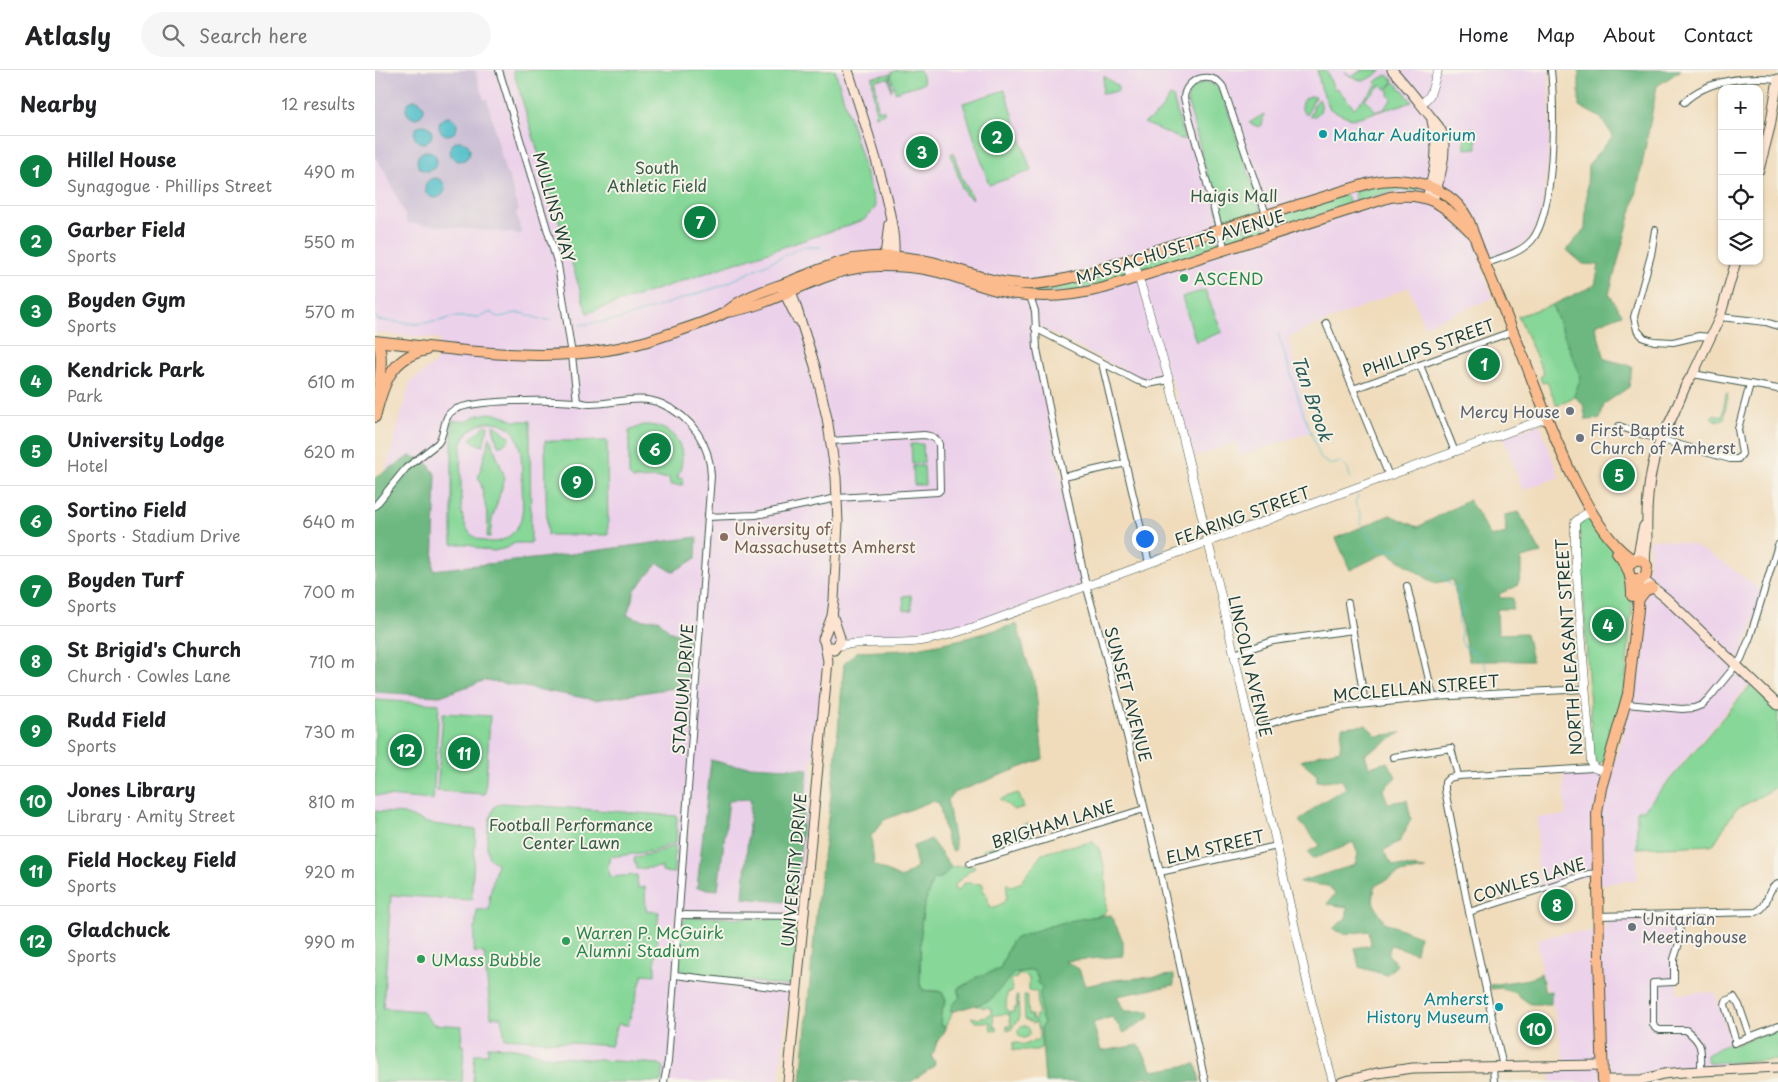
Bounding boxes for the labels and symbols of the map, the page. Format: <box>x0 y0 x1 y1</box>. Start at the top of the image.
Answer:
pin: 2 <box>981 118 1013 156</box>
place label: Mahar Auditorium <box>1333 122 1476 146</box>
marker: Mahar Auditorium <box>1317 128 1329 140</box>
pin: 3 <box>906 133 938 171</box>
street label: MULLINS WAY <box>528 149 582 265</box>
park label: South Athletic Field <box>607 155 707 197</box>
park label: Haigis Mall <box>1190 183 1278 207</box>
pin: 7 <box>684 203 716 241</box>
street label: MASSACHUSETTS AVENUE <box>1073 203 1287 289</box>
place label: ASCEND <box>1194 266 1263 290</box>
marker: ASCEND <box>1178 272 1190 284</box>
street label: PHILLIPS STREET <box>1359 312 1498 382</box>
pin: 1 <box>1468 345 1500 383</box>
water label: Tan Brook <box>1286 351 1341 445</box>
place label: Mercy House <box>1460 399 1560 423</box>
marker: Mercy House <box>1564 405 1576 417</box>
place label: First Baptist Church of Amherst <box>1590 417 1736 459</box>
pin: 6 <box>639 430 671 468</box>
marker: First Baptist Church of Amherst <box>1574 432 1586 444</box>
pin: 5 <box>1603 456 1635 494</box>
pin: 9 <box>561 463 593 501</box>
street label: FEARING STREET <box>1171 479 1313 551</box>
place label: University of Massachusetts Amherst <box>734 516 916 558</box>
your location <box>1132 526 1158 552</box>
marker: University of Massachusetts Amherst <box>718 531 730 543</box>
street label: NORTH PLEASANT STREET <box>1548 538 1588 756</box>
street label: LINCOLN AVENUE <box>1223 593 1279 739</box>
pin: 4 <box>1592 606 1624 644</box>
street label: STADIUM DRIVE <box>665 623 699 755</box>
street label: SUNSET AVENUE <box>1099 624 1159 764</box>
street label: MCCLELLAN STREET <box>1332 668 1500 706</box>
pin: 12 <box>390 731 422 769</box>
pin: 11 <box>448 734 480 772</box>
street label: UNIVERSITY DRIVE <box>774 792 812 948</box>
street label: BRIGHAM LANE <box>988 793 1118 853</box>
park label: Football Performance Center Lawn <box>489 812 654 854</box>
street label: ELM STREET <box>1163 823 1267 869</box>
street label: COWLES LANE <box>1470 850 1588 908</box>
pin: 8 <box>1541 886 1573 924</box>
place label: Unitarian Meetinghouse <box>1642 906 1747 948</box>
place label: Warren P. McGuirk Alumni Stadium <box>576 920 724 962</box>
marker: Unitarian Meetinghouse <box>1626 921 1638 933</box>
marker: Warren P. McGuirk Alumni Stadium <box>560 935 572 947</box>
place label: UMass Bubble <box>431 947 541 971</box>
marker: UMass Bubble <box>415 953 427 965</box>
place label: Amherst History Museum <box>1366 986 1489 1028</box>
marker: Amherst History Museum <box>1493 1001 1505 1013</box>
pin: 10 <box>1520 1010 1552 1048</box>

